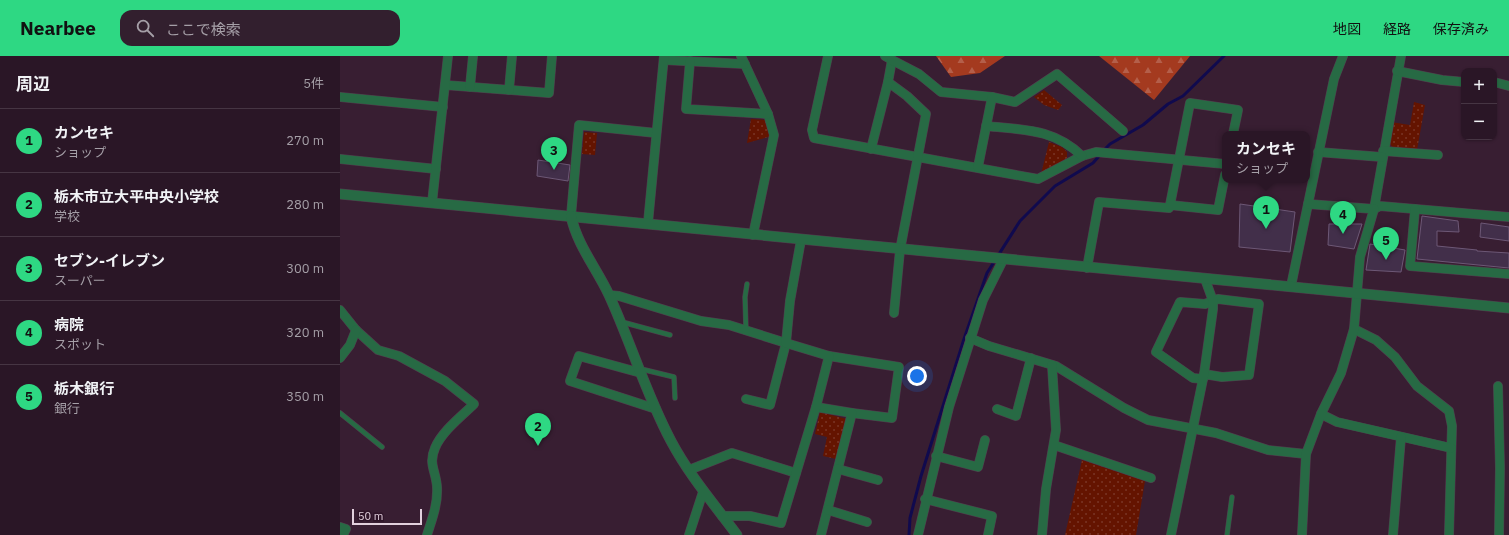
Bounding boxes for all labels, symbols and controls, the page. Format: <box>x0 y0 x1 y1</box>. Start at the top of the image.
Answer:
search box <box>120 10 400 46</box>
text: Nearbee <box>20 16 96 40</box>
icon: search <box>134 17 156 39</box>
text: ここで検索 <box>166 20 241 39</box>
text: 地図 <box>1333 20 1361 38</box>
text: 経路 <box>1383 20 1411 38</box>
text: 保存済み <box>1433 20 1489 38</box>
map controls <box>1461 68 1497 140</box>
button: + <box>1461 68 1497 104</box>
text: 周辺 <box>16 73 50 95</box>
text: 5件 <box>303 75 324 92</box>
button: − <box>1461 104 1497 140</box>
text: カンセキ <box>54 123 114 142</box>
popup <box>1222 131 1310 183</box>
text: 1 <box>25 132 33 149</box>
text: 270 m <box>286 132 324 149</box>
pin: 3 <box>541 137 567 170</box>
text: カンセキ <box>1236 139 1296 158</box>
text: ショップ <box>54 144 106 161</box>
text: ショップ <box>1236 160 1288 177</box>
text: 栃木市立大平中央小学校 <box>54 187 219 206</box>
text: 2 <box>25 196 33 213</box>
text: 280 m <box>286 196 324 213</box>
pin: 1 <box>1253 196 1279 229</box>
pin: 4 <box>1330 201 1356 234</box>
text: 学校 <box>54 208 80 225</box>
pin: 5 <box>1373 227 1399 260</box>
text: セブン-イレブン <box>54 251 165 270</box>
text: 3 <box>25 260 33 277</box>
text: 300 m <box>286 260 324 277</box>
text: スーパー <box>54 272 106 289</box>
text: 病院 <box>54 315 84 334</box>
text: 4 <box>25 324 33 341</box>
text: 320 m <box>286 324 324 341</box>
text: スポット <box>54 336 106 353</box>
your location <box>907 366 927 386</box>
text: 栃木銀行 <box>54 379 114 398</box>
text: 5 <box>25 388 33 405</box>
text: 350 m <box>286 388 324 405</box>
text: 銀行 <box>54 400 80 417</box>
pin: 2 <box>525 413 551 446</box>
scale bar <box>352 507 422 526</box>
text: 50 m <box>358 509 383 523</box>

